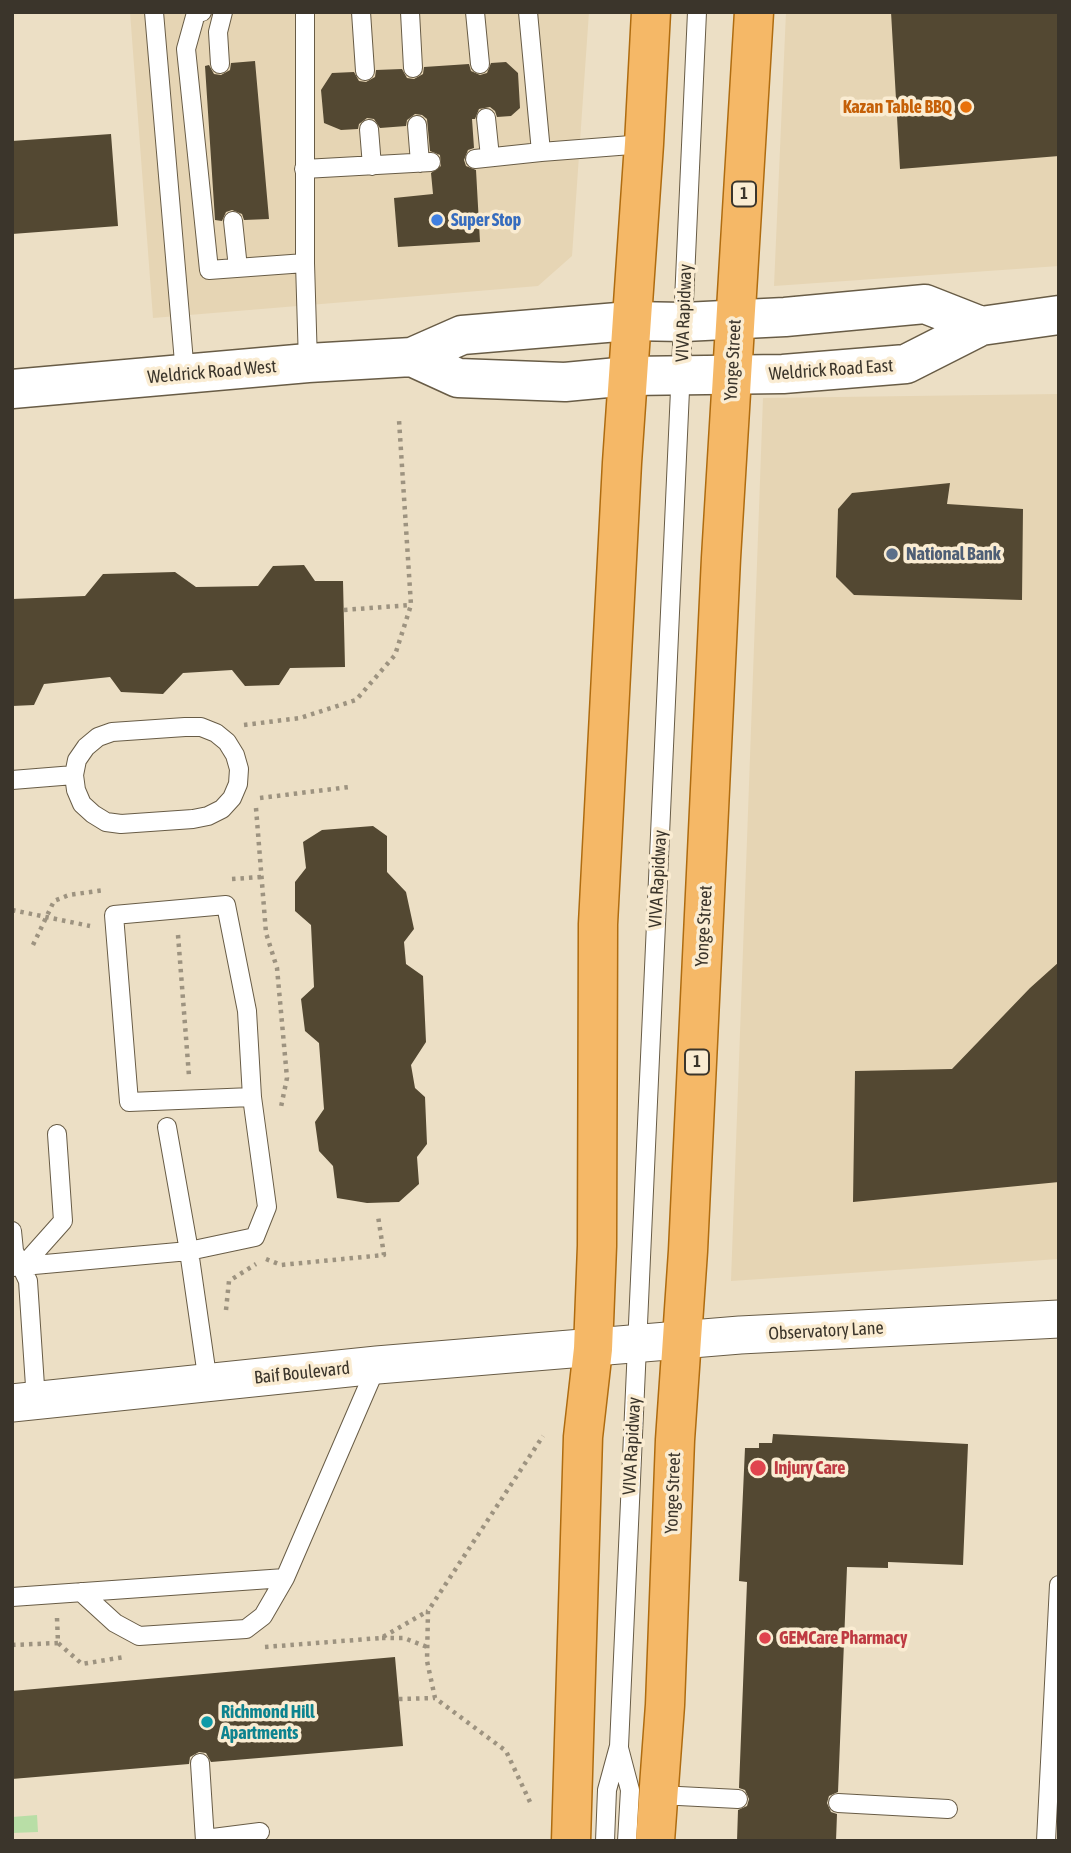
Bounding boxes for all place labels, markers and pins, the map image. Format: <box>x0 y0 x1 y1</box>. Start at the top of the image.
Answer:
place label: Kazan Table BBQ <box>843 96 952 118</box>
marker: Kazan Table BBQ <box>958 99 974 115</box>
place label: Super Stop <box>451 209 521 231</box>
marker: Super Stop <box>429 212 445 228</box>
place label: National Bank <box>906 543 1001 565</box>
marker: National Bank <box>884 546 900 562</box>
place label: Injury Care <box>774 1457 845 1479</box>
marker: Injury Care <box>748 1458 768 1478</box>
place label: GEMCare Pharmacy <box>779 1627 907 1649</box>
marker: GEMCare Pharmacy <box>757 1630 773 1646</box>
place label: Richmond Hill Apartments <box>221 1701 315 1744</box>
marker: Richmond Hill Apartments <box>199 1714 215 1730</box>

